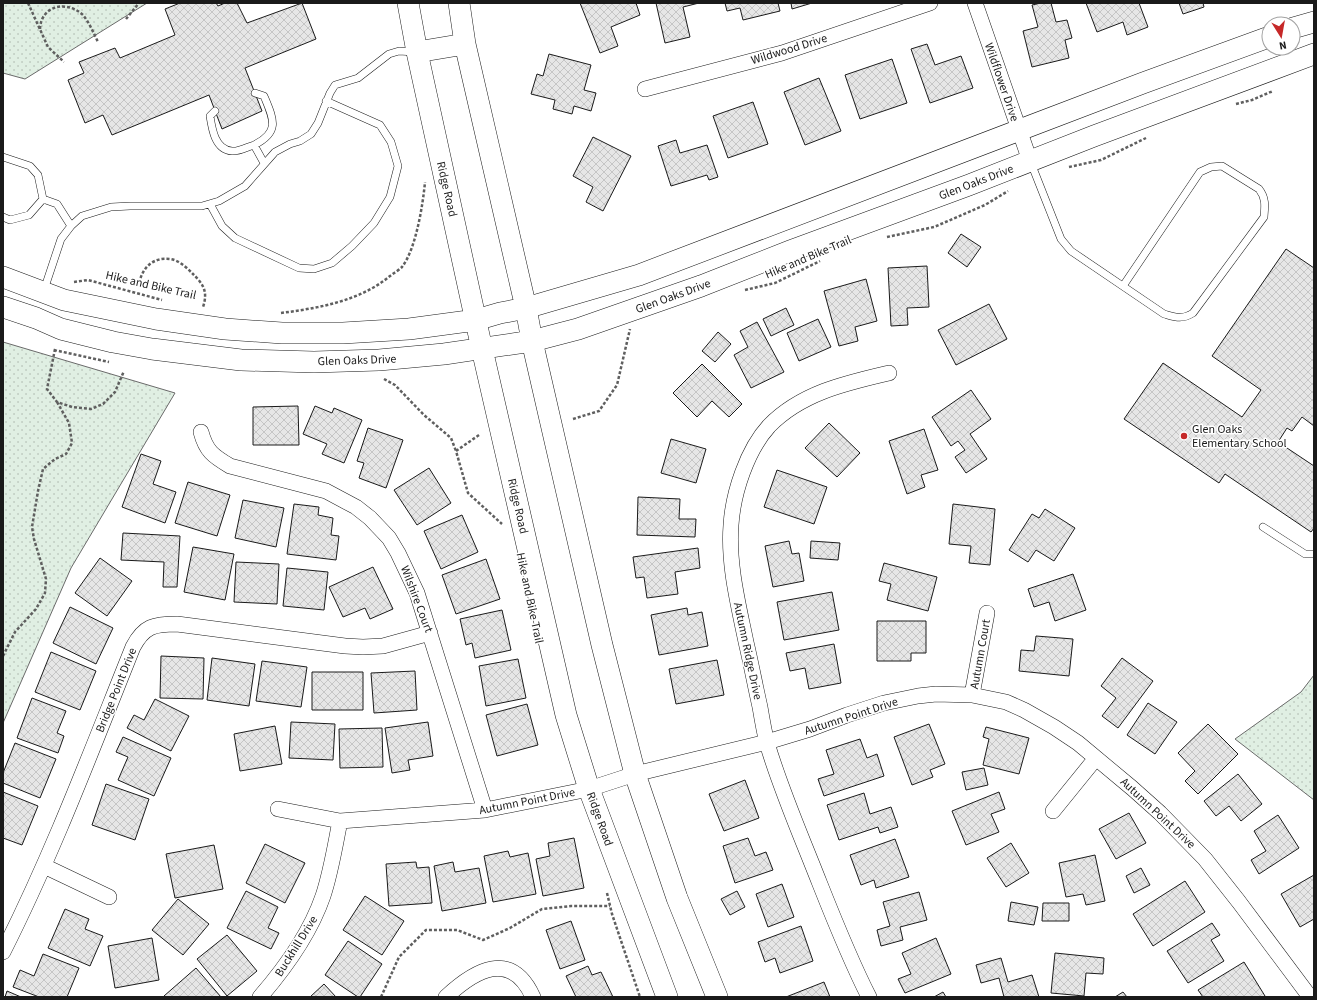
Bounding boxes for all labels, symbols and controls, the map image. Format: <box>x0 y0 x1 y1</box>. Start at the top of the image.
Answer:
north arrow <box>1261 16 1301 56</box>
street label: Wildwood Drive <box>749 30 829 69</box>
text: N <box>1278 37 1288 53</box>
street label: Wildflower Drive <box>980 41 1023 124</box>
street label: Ridge Road <box>432 160 461 219</box>
street label: Glen Oaks Drive <box>936 160 1016 205</box>
street label: Hike and Bike Trail <box>762 232 854 283</box>
street label: Hike and Bike Trail <box>104 267 198 304</box>
street label: Glen Oaks Drive <box>633 275 713 318</box>
street label: Glen Oaks Drive <box>317 351 397 370</box>
place label: Glen Oaks Elementary School <box>1192 421 1287 452</box>
marker: Glen Oaks Elementary School <box>1179 431 1189 441</box>
street label: Ridge Road <box>503 477 532 536</box>
street label: Hike and Bike Trail <box>512 551 547 645</box>
street label: Wilshire Court <box>396 563 437 635</box>
street label: Autumn Ridge Drive <box>729 601 766 701</box>
street label: Autumn Court <box>966 618 995 690</box>
street label: Bridge Point Drive <box>92 645 141 735</box>
street label: Autumn Point Drive <box>802 693 900 740</box>
street label: Autumn Point Drive <box>1116 774 1199 853</box>
street label: Autumn Point Drive <box>478 784 577 819</box>
street label: Ridge Road <box>582 790 617 849</box>
street label: Buckhill Drive <box>271 912 322 980</box>

